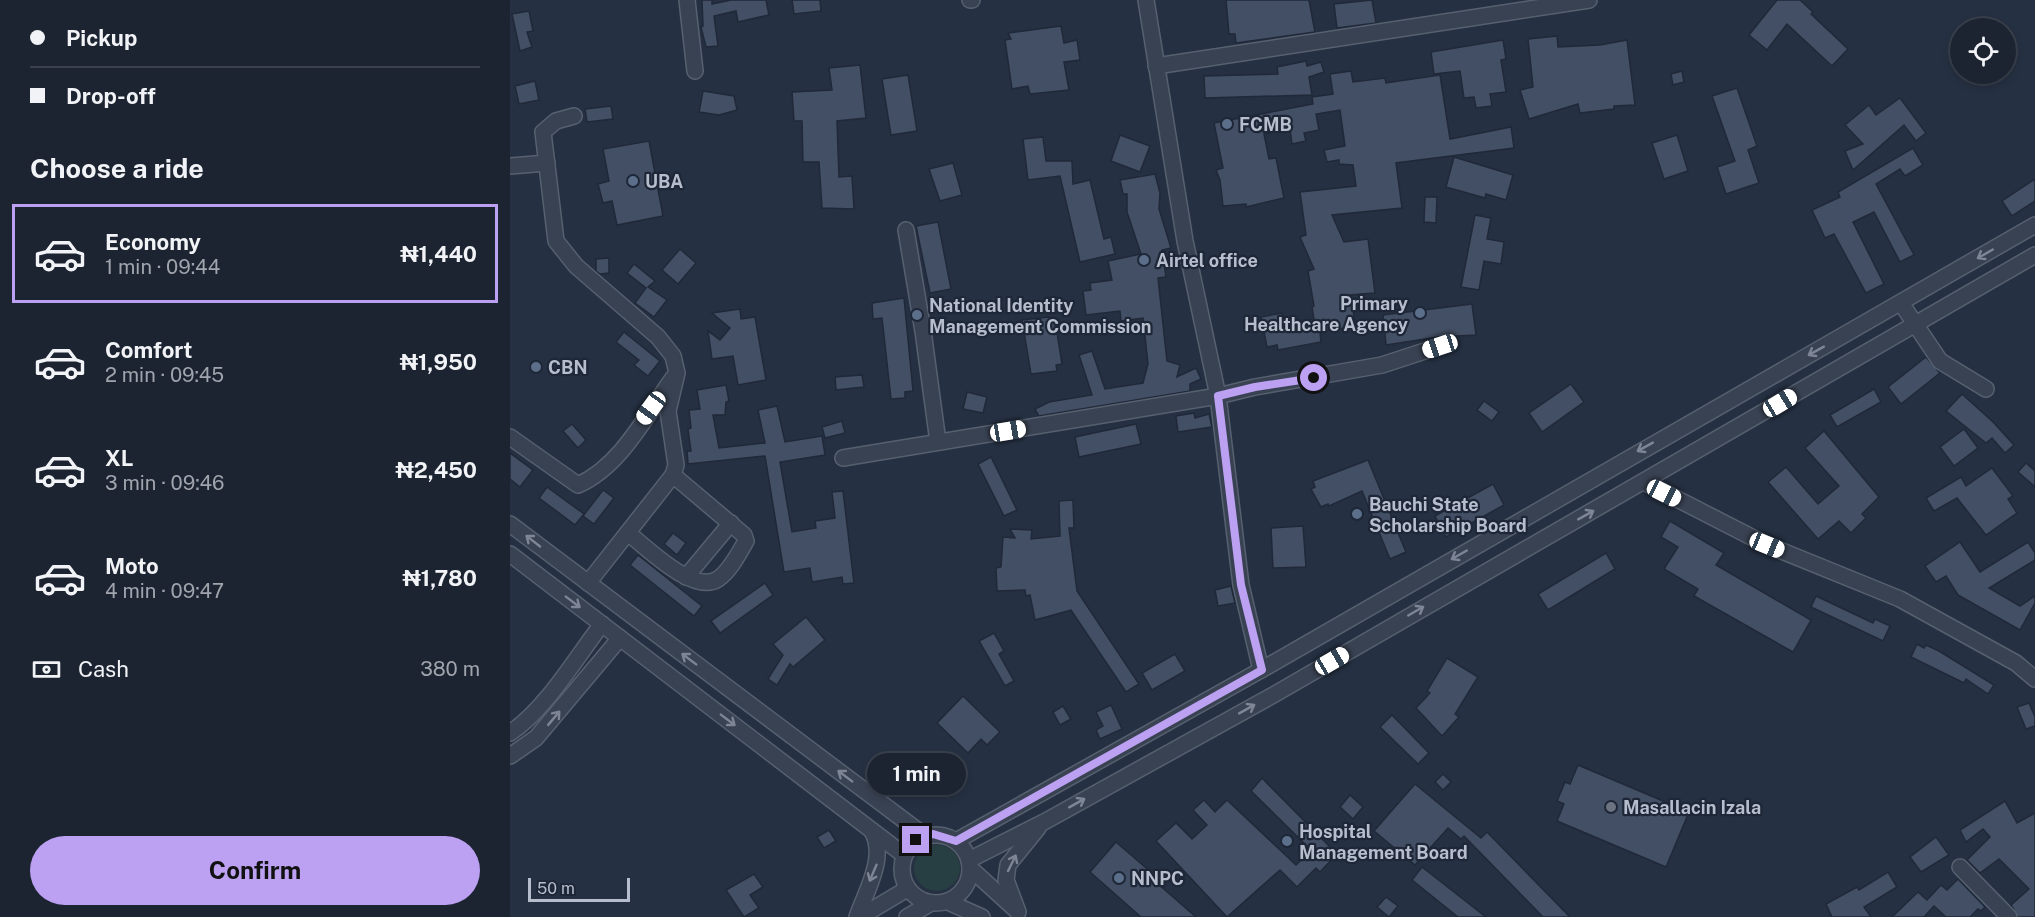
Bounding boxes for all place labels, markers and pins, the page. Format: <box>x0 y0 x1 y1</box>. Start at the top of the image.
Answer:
place label: FCMB <box>1239 114 1292 135</box>
marker: FCMB <box>1220 117 1234 131</box>
place label: UBA <box>645 171 683 192</box>
marker: UBA <box>626 174 640 188</box>
place label: Airtel office <box>1156 250 1258 271</box>
marker: Airtel office <box>1137 253 1151 267</box>
place label: Primary Healthcare Agency <box>1244 293 1408 335</box>
place label: National Identity Management Commission <box>929 295 1151 337</box>
marker: Primary Healthcare Agency <box>1413 306 1427 320</box>
marker: National Identity Management Commission <box>910 308 924 322</box>
place label: CBN <box>548 357 588 378</box>
marker: CBN <box>529 360 543 374</box>
place label: Bauchi State Scholarship Board <box>1369 494 1527 536</box>
marker: Bauchi State Scholarship Board <box>1350 507 1364 521</box>
place label: Masallacin Izala <box>1623 797 1761 818</box>
marker: Masallacin Izala <box>1604 800 1618 814</box>
place label: Hospital Management Board <box>1299 821 1468 863</box>
marker: Hospital Management Board <box>1280 834 1294 848</box>
place label: NNPC <box>1131 868 1184 889</box>
marker: NNPC <box>1112 871 1126 885</box>

